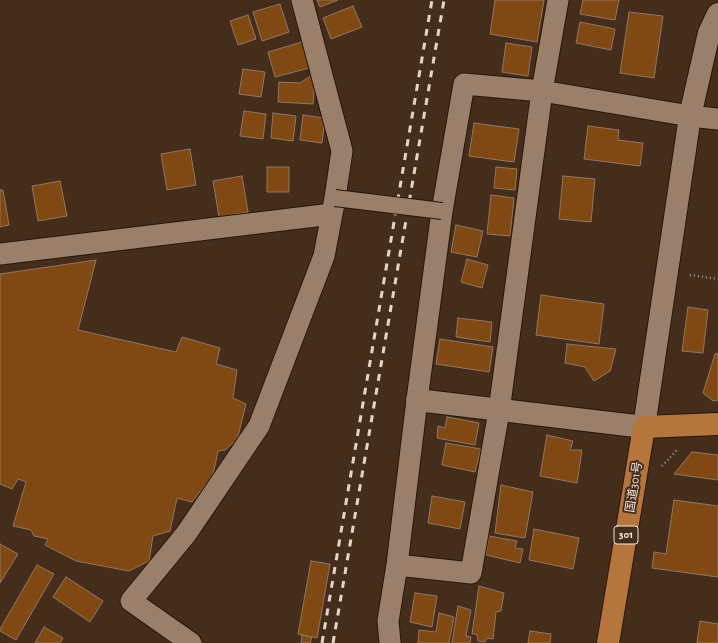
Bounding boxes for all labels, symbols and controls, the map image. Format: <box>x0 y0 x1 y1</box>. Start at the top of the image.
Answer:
street label: 国道301号 <box>623 460 645 514</box>
road number: 301 <box>614 526 638 544</box>

